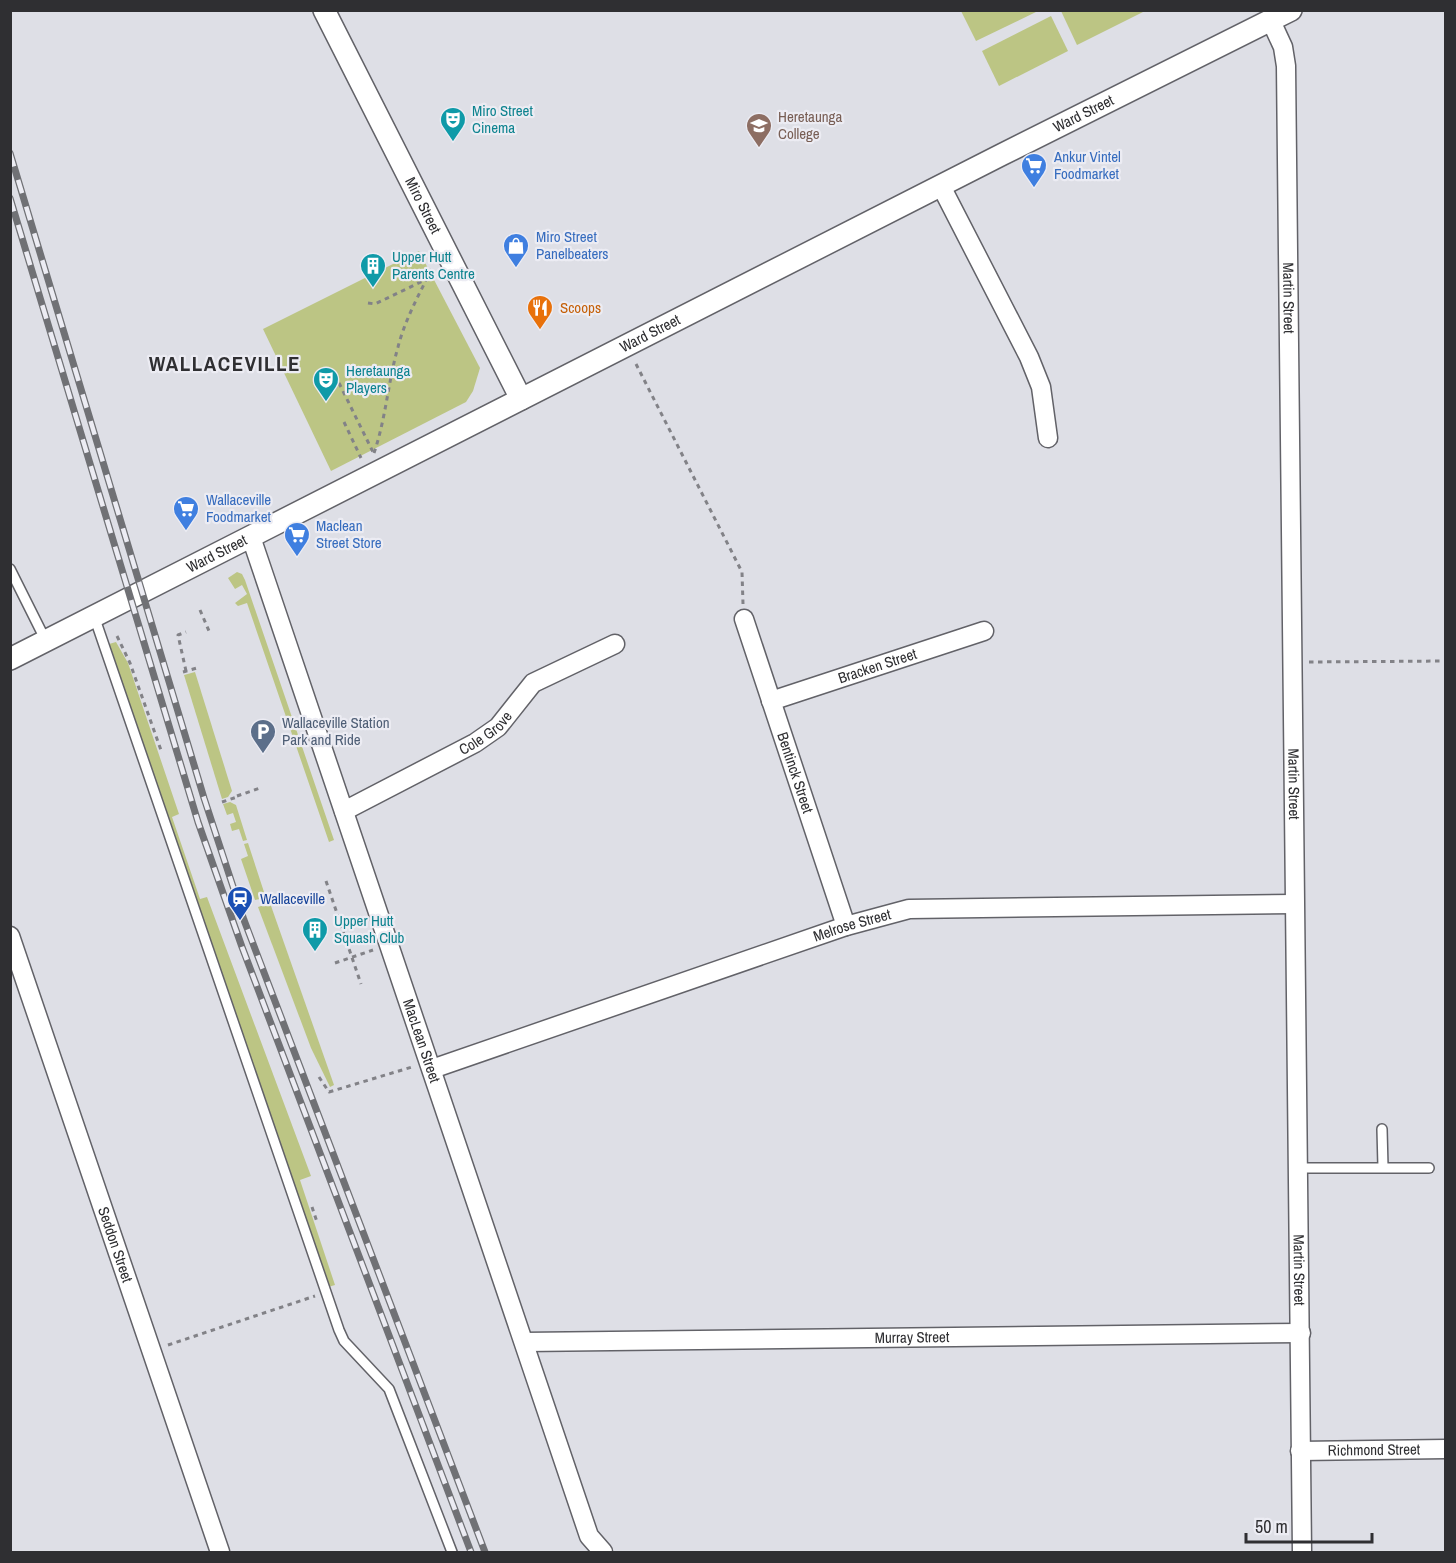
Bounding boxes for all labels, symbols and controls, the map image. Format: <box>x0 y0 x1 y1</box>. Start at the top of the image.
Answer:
street label: Ward Street <box>1049 89 1118 137</box>
place label: Miro Street Cinema <box>472 100 533 138</box>
theatre icon: Miro Street Cinema <box>438 105 468 143</box>
place label: Heretaunga College <box>778 106 842 144</box>
school or university icon: Heretaunga College <box>744 111 774 149</box>
place label: Ankur Vintel Foodmarket <box>1053 146 1121 184</box>
supermarket icon: Ankur Vintel Foodmarket <box>1019 151 1049 189</box>
street label: Miro Street <box>400 173 447 238</box>
place label: Miro Street Panelbeaters <box>536 226 608 264</box>
shop icon: Miro Street Panelbeaters <box>501 231 531 269</box>
place label: Upper Hutt Parents Centre <box>392 246 475 284</box>
building icon: Upper Hutt Parents Centre <box>358 251 388 289</box>
street label: Martin Street <box>1278 262 1300 334</box>
restaurant icon: Scoops <box>525 293 555 331</box>
place label: Scoops <box>560 297 601 318</box>
street label: Ward Street <box>616 309 684 357</box>
district label: WALLACEVILLE <box>149 349 301 378</box>
place label: Heretaunga Players <box>346 360 410 398</box>
theatre icon: Heretaunga Players <box>311 365 341 403</box>
place label: Wallaceville Foodmarket <box>206 489 272 527</box>
supermarket icon: Wallaceville Foodmarket <box>171 494 201 532</box>
place label: Maclean Street Store <box>316 515 382 553</box>
supermarket icon: Maclean Street Store <box>282 520 312 558</box>
street label: Ward Street <box>183 529 251 578</box>
street label: Bracken Street <box>835 643 920 688</box>
street label: Cole Grove <box>455 706 517 760</box>
place label: Wallaceville Station Park and Ride <box>282 712 390 750</box>
parking icon: Wallaceville Station Park and Ride <box>248 717 278 755</box>
street label: Bentinck Street <box>772 729 819 816</box>
street label: Martin Street <box>1283 748 1305 820</box>
station icon: Wallaceville <box>225 884 255 922</box>
place label: Wallaceville <box>260 888 325 909</box>
street label: Melrose Street <box>810 903 894 947</box>
place label: Upper Hutt Squash Club <box>334 910 405 948</box>
building icon: Upper Hutt Squash Club <box>300 915 330 953</box>
street label: MacLean Street <box>398 996 446 1086</box>
street label: Seddon Street <box>93 1204 138 1286</box>
street label: Martin Street <box>1289 1234 1310 1306</box>
street label: Murray Street <box>875 1326 950 1348</box>
street label: Richmond Street <box>1328 1438 1421 1461</box>
scale bar <box>1246 1506 1372 1544</box>
text: 50 m <box>1255 1514 1288 1539</box>

